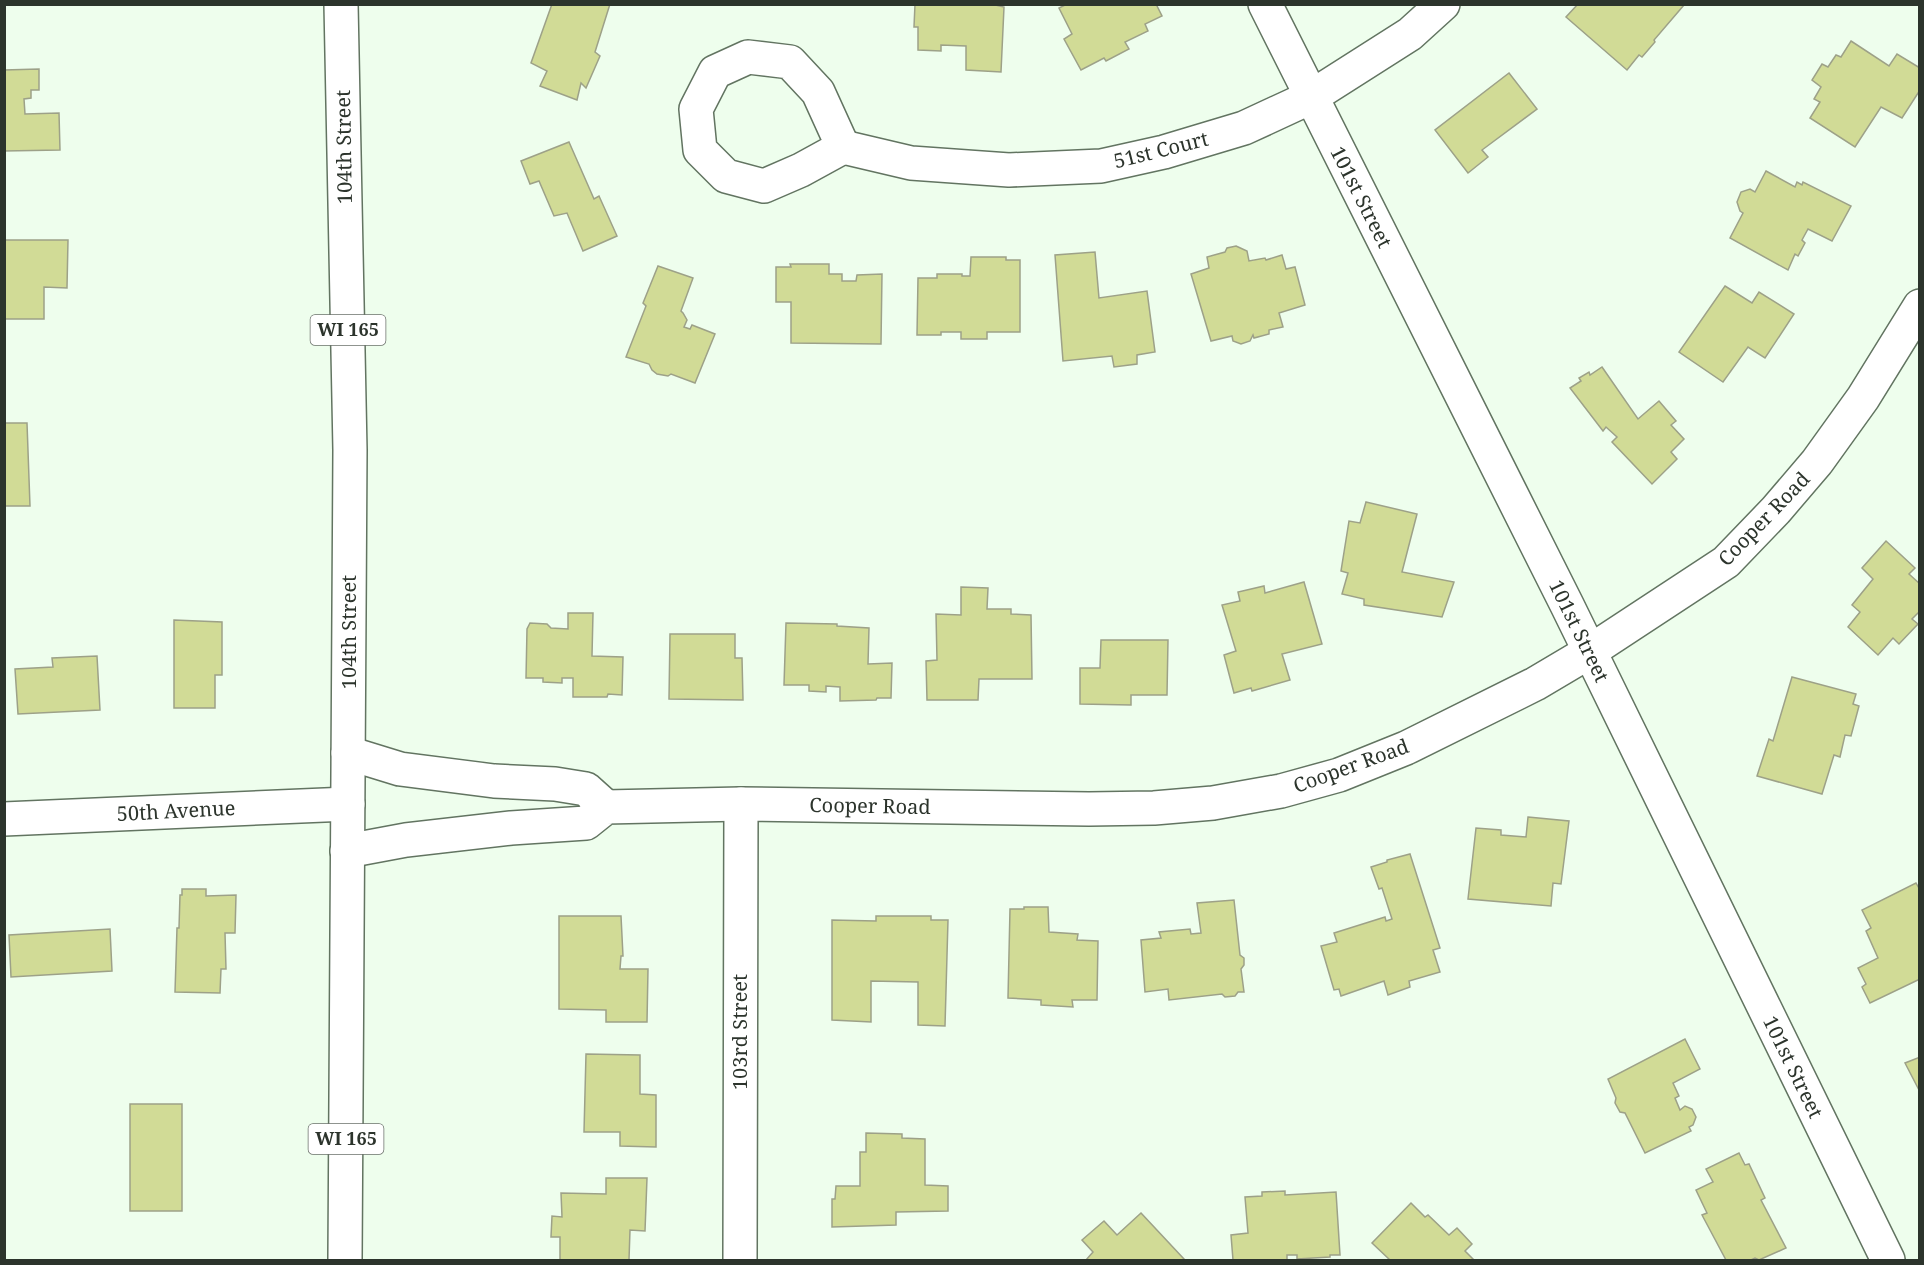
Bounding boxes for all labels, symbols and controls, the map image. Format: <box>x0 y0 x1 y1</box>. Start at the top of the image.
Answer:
street label: 104th Street <box>329 90 358 204</box>
street label: 51st Court <box>1111 125 1211 174</box>
street label: 101st Street <box>1324 141 1399 252</box>
road number: WI 165 <box>310 315 386 345</box>
street label: Cooper Road <box>1712 466 1815 572</box>
street label: 104th Street <box>335 575 362 689</box>
street label: 101st Street <box>1543 575 1616 686</box>
street label: Cooper Road <box>1289 732 1412 799</box>
street label: Cooper Road <box>809 791 931 820</box>
street label: 50th Avenue <box>116 794 236 827</box>
street label: 103rd Street <box>726 974 753 1090</box>
street label: 101st Street <box>1757 1011 1830 1122</box>
road number: WI 165 <box>308 1124 384 1154</box>

